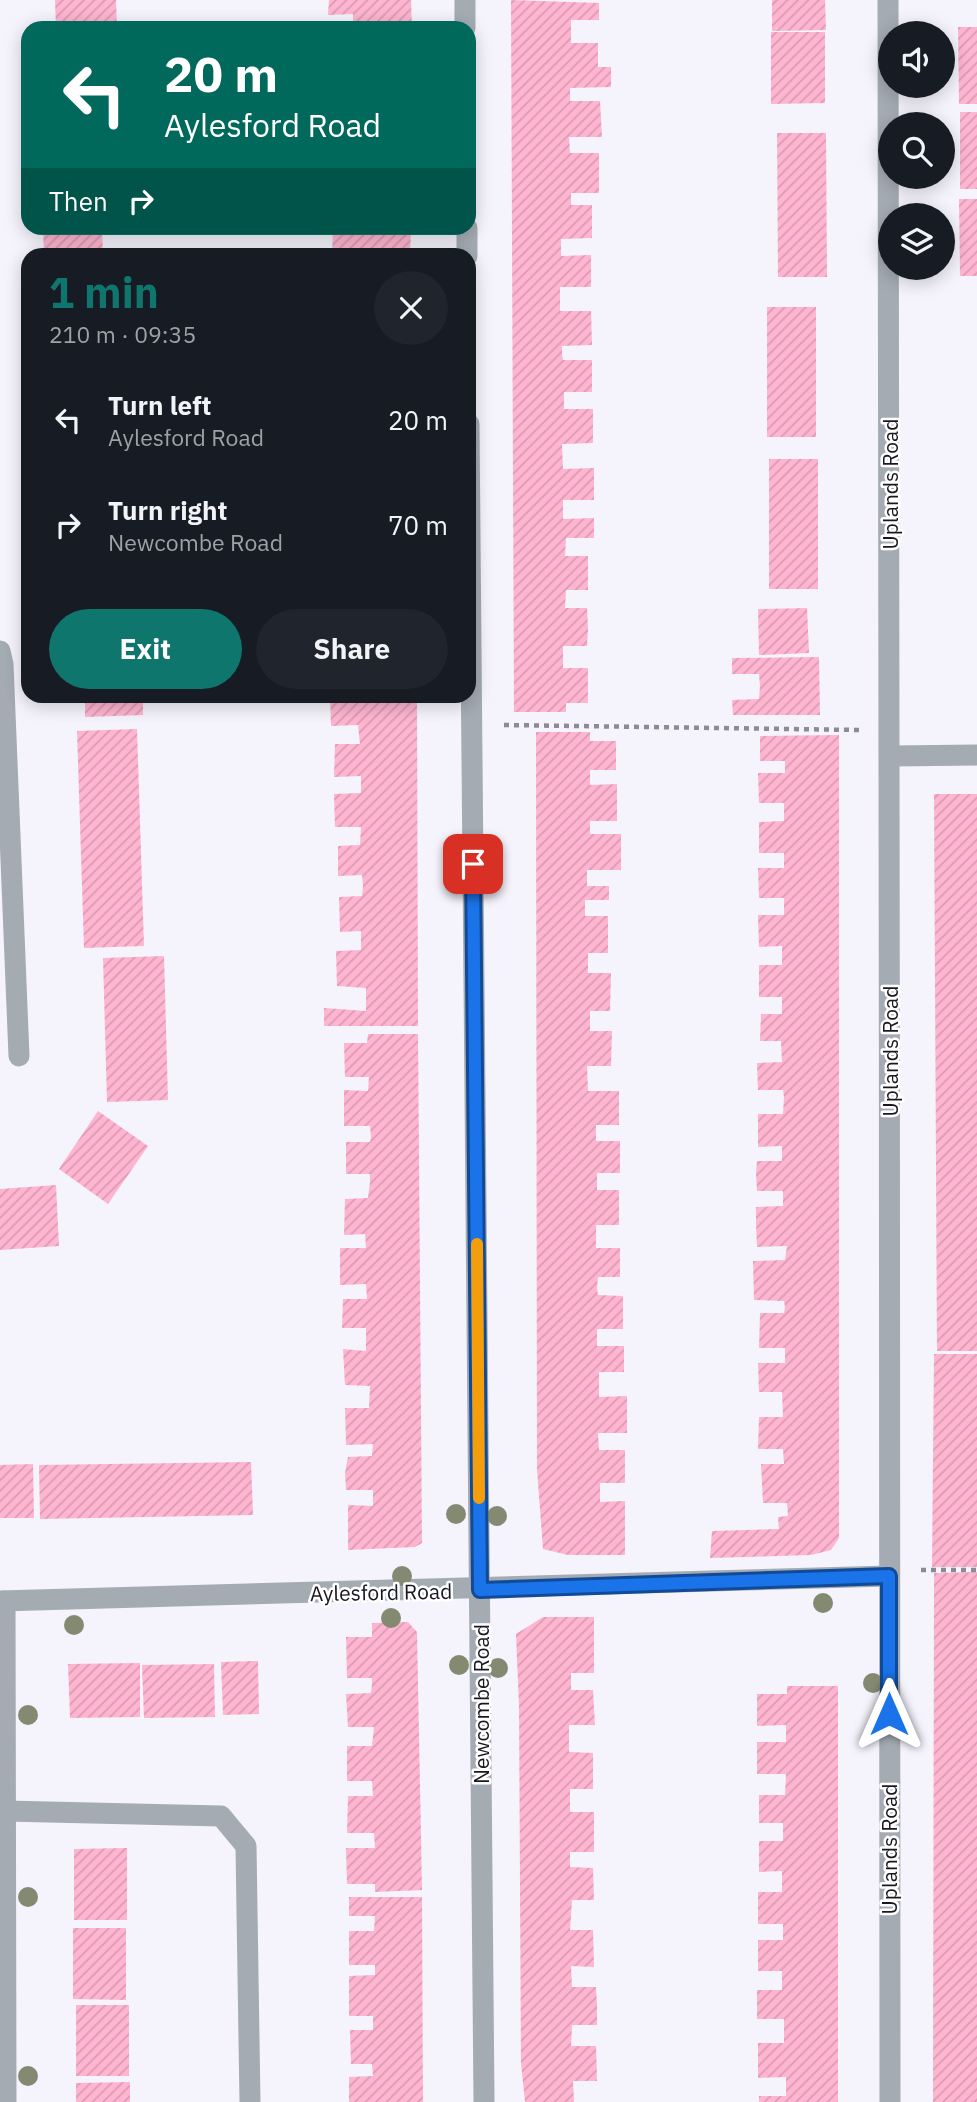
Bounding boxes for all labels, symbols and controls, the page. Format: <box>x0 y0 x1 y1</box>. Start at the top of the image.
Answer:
map controls <box>878 21 955 280</box>
button: sound <box>878 21 955 98</box>
text: 20 m <box>164 42 278 105</box>
icon: left <box>49 49 140 140</box>
text: Aylesford Road <box>164 104 381 146</box>
button: search <box>878 112 955 189</box>
icon: right <box>122 182 160 220</box>
text: Then <box>49 184 108 218</box>
button: layers <box>878 203 955 280</box>
text: 1 min <box>49 265 159 320</box>
button: close <box>374 271 448 345</box>
text: 210 m · 09:35 <box>49 319 196 349</box>
text: Turn left <box>108 388 211 422</box>
icon: left <box>49 401 87 439</box>
text: 20 m <box>388 403 448 437</box>
street label: Uplands Road <box>876 419 904 549</box>
text: Aylesford Road <box>108 422 264 452</box>
text: Turn right <box>108 493 227 527</box>
icon: right <box>49 506 87 544</box>
text: 70 m <box>388 508 448 542</box>
text: Newcombe Road <box>108 527 283 557</box>
button: Exit <box>49 609 242 689</box>
button: Share <box>256 609 448 689</box>
pin <box>443 834 503 894</box>
icon: arrive <box>454 845 492 883</box>
street label: Uplands Road <box>876 986 904 1116</box>
street label: Aylesford Road <box>310 1577 452 1607</box>
street label: Newcombe Road <box>467 1624 495 1784</box>
position arrow <box>852 1677 926 1751</box>
street label: Uplands Road <box>875 1784 903 1914</box>

